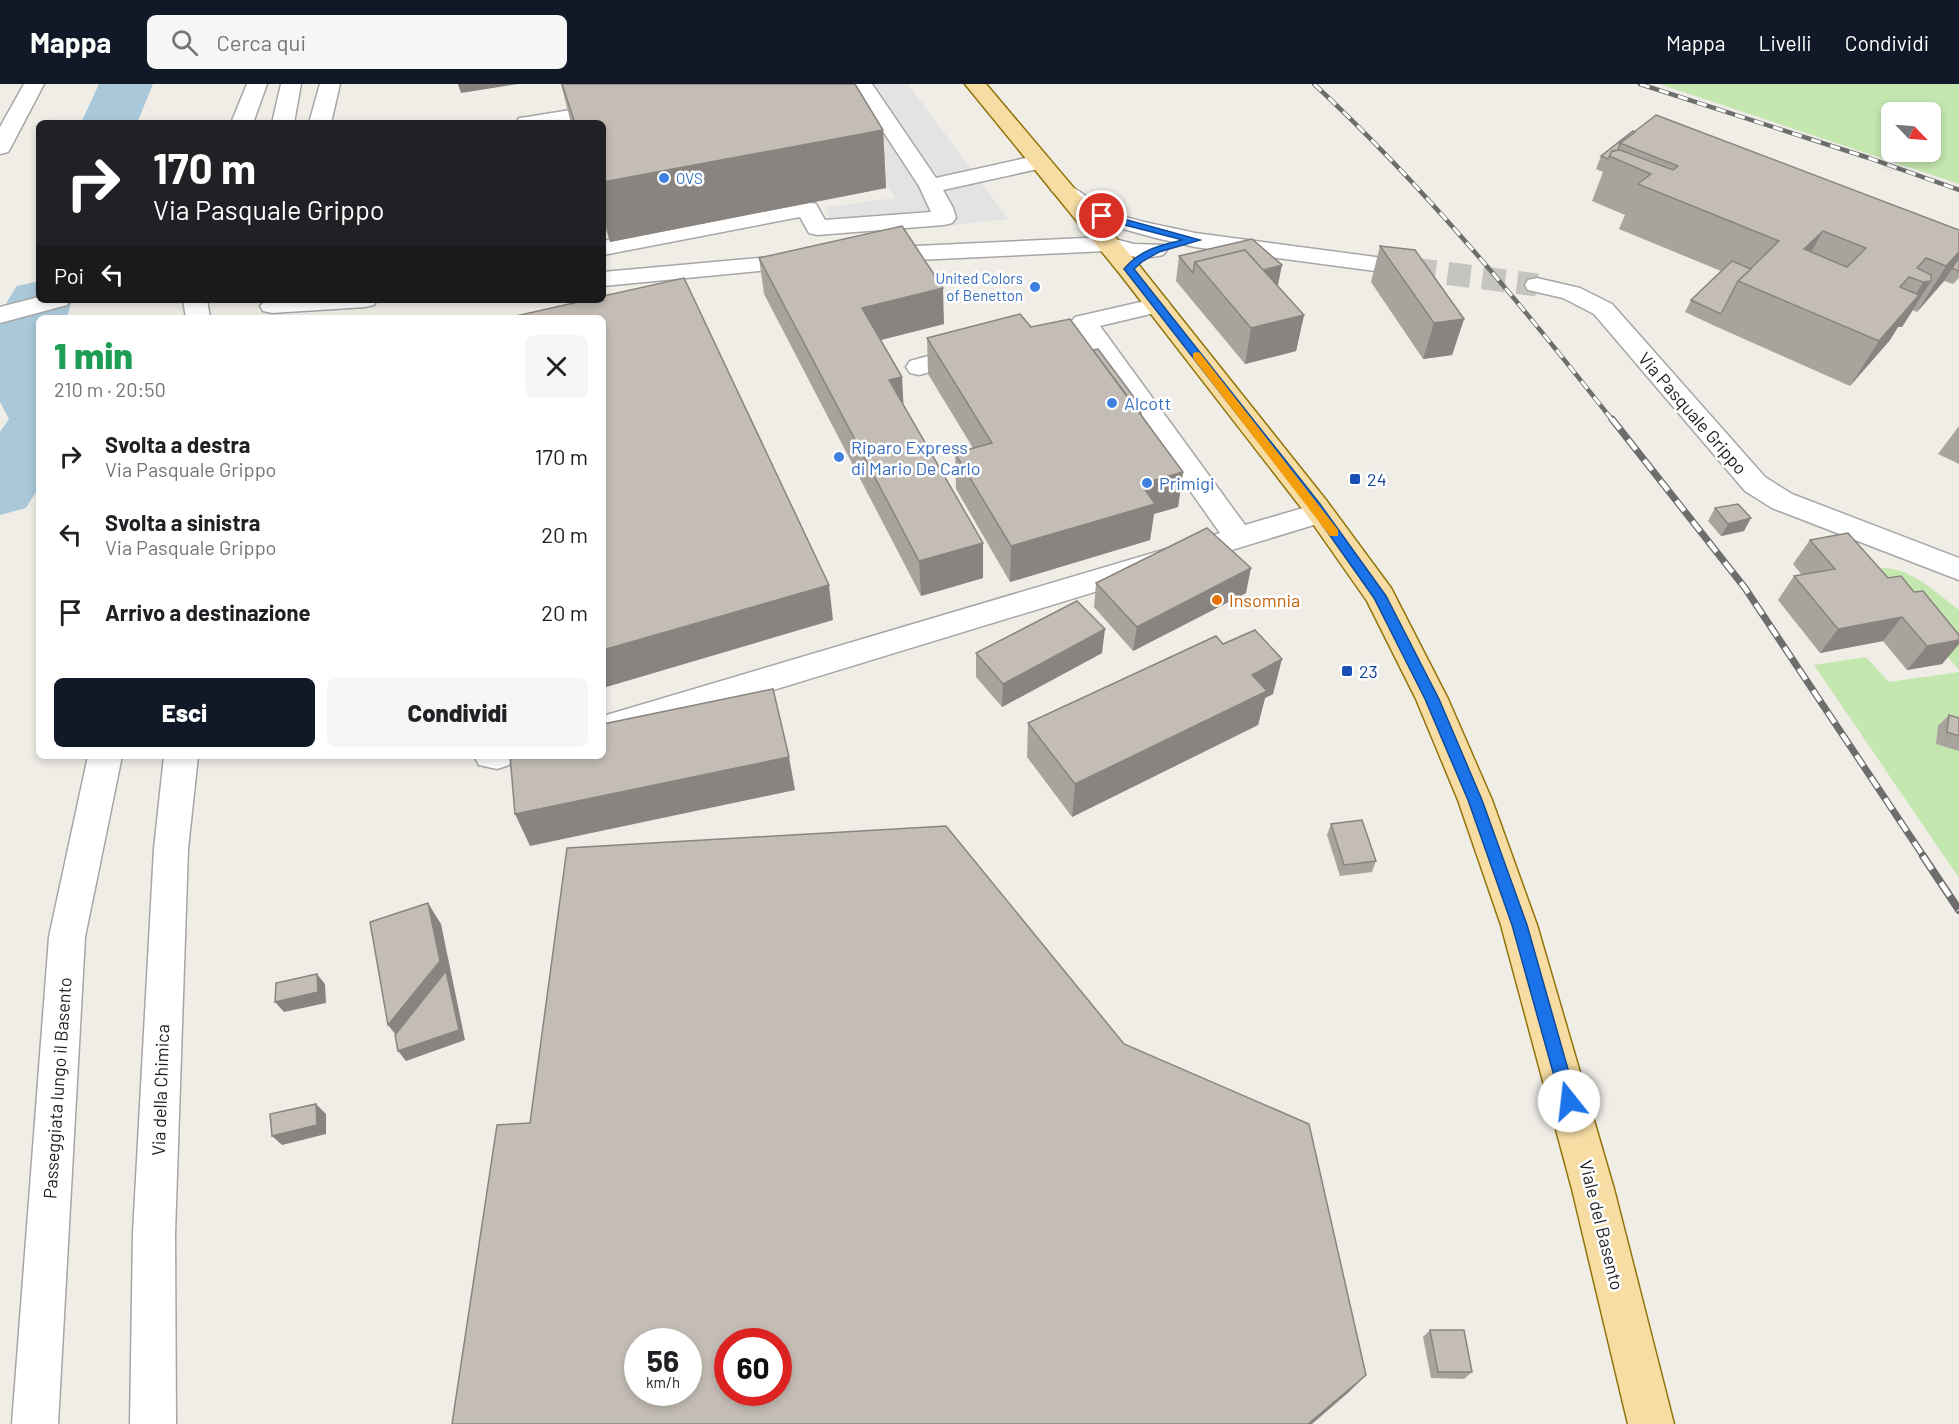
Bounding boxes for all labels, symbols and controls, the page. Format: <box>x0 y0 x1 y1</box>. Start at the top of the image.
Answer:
search box <box>147 15 567 69</box>
text: Mappa <box>30 25 111 59</box>
icon: search <box>168 26 201 59</box>
text: Cerca qui <box>216 29 306 55</box>
text: Mappa <box>1666 30 1726 55</box>
text: Livelli <box>1759 30 1812 55</box>
text: Condividi <box>1845 30 1929 55</box>
north arrow <box>1881 102 1941 162</box>
map controls <box>1881 102 1941 162</box>
text: 170 m <box>153 142 256 192</box>
icon: right <box>54 144 132 222</box>
place label: OVS <box>676 169 703 187</box>
marker: OVS <box>657 171 671 185</box>
pin <box>1076 190 1127 241</box>
text: Via Pasquale Grippo <box>153 193 384 225</box>
icon: arrive <box>1085 199 1118 232</box>
icon: left <box>96 258 129 291</box>
text: Poi <box>54 262 84 288</box>
place label: United Colors of Benetton <box>935 269 1023 304</box>
marker: United Colors of Benetton <box>1028 280 1042 294</box>
text: 1 min <box>54 333 133 376</box>
button: close <box>525 335 588 398</box>
street label: Via Pasquale Grippo <box>1634 348 1752 478</box>
text: 210 m · 20:50 <box>54 377 166 401</box>
place label: Alcott <box>1124 392 1171 414</box>
marker: Alcott <box>1105 396 1119 410</box>
text: Svolta a destra <box>105 431 250 457</box>
place label: Riparo Express di Mario De Carlo <box>851 436 980 479</box>
icon: right <box>54 440 87 473</box>
text: 170 m <box>535 443 588 469</box>
marker: Riparo Express di Mario De Carlo <box>832 450 846 464</box>
text: Via Pasquale Grippo <box>105 457 276 481</box>
place label: 24 <box>1367 468 1387 490</box>
place label: Primigi <box>1159 472 1215 494</box>
marker: 24 <box>1348 472 1362 486</box>
marker: Primigi <box>1140 476 1154 490</box>
text: Svolta a sinistra <box>105 509 260 535</box>
icon: left <box>54 518 87 551</box>
text: 20 m <box>541 521 588 547</box>
text: Via Pasquale Grippo <box>105 535 276 559</box>
place label: Insomnia <box>1229 589 1300 611</box>
marker: Insomnia <box>1210 593 1224 607</box>
icon: arrive <box>54 596 87 629</box>
text: Arrivo a destinazione <box>105 599 311 625</box>
text: 20 m <box>541 599 588 625</box>
place label: 23 <box>1359 660 1378 682</box>
marker: 23 <box>1340 664 1354 678</box>
button: Esci <box>54 678 315 747</box>
button: Condividi <box>327 678 588 747</box>
street label: Passeggiata lungo il Basento <box>38 976 76 1200</box>
street label: Via della Chimica <box>147 1024 173 1156</box>
position arrow <box>1537 1069 1601 1133</box>
street label: Viale del Basento <box>1575 1158 1629 1292</box>
speed limit sign: 60 <box>714 1328 792 1406</box>
text: 56 <box>647 1342 679 1378</box>
text: km/h <box>646 1373 680 1391</box>

